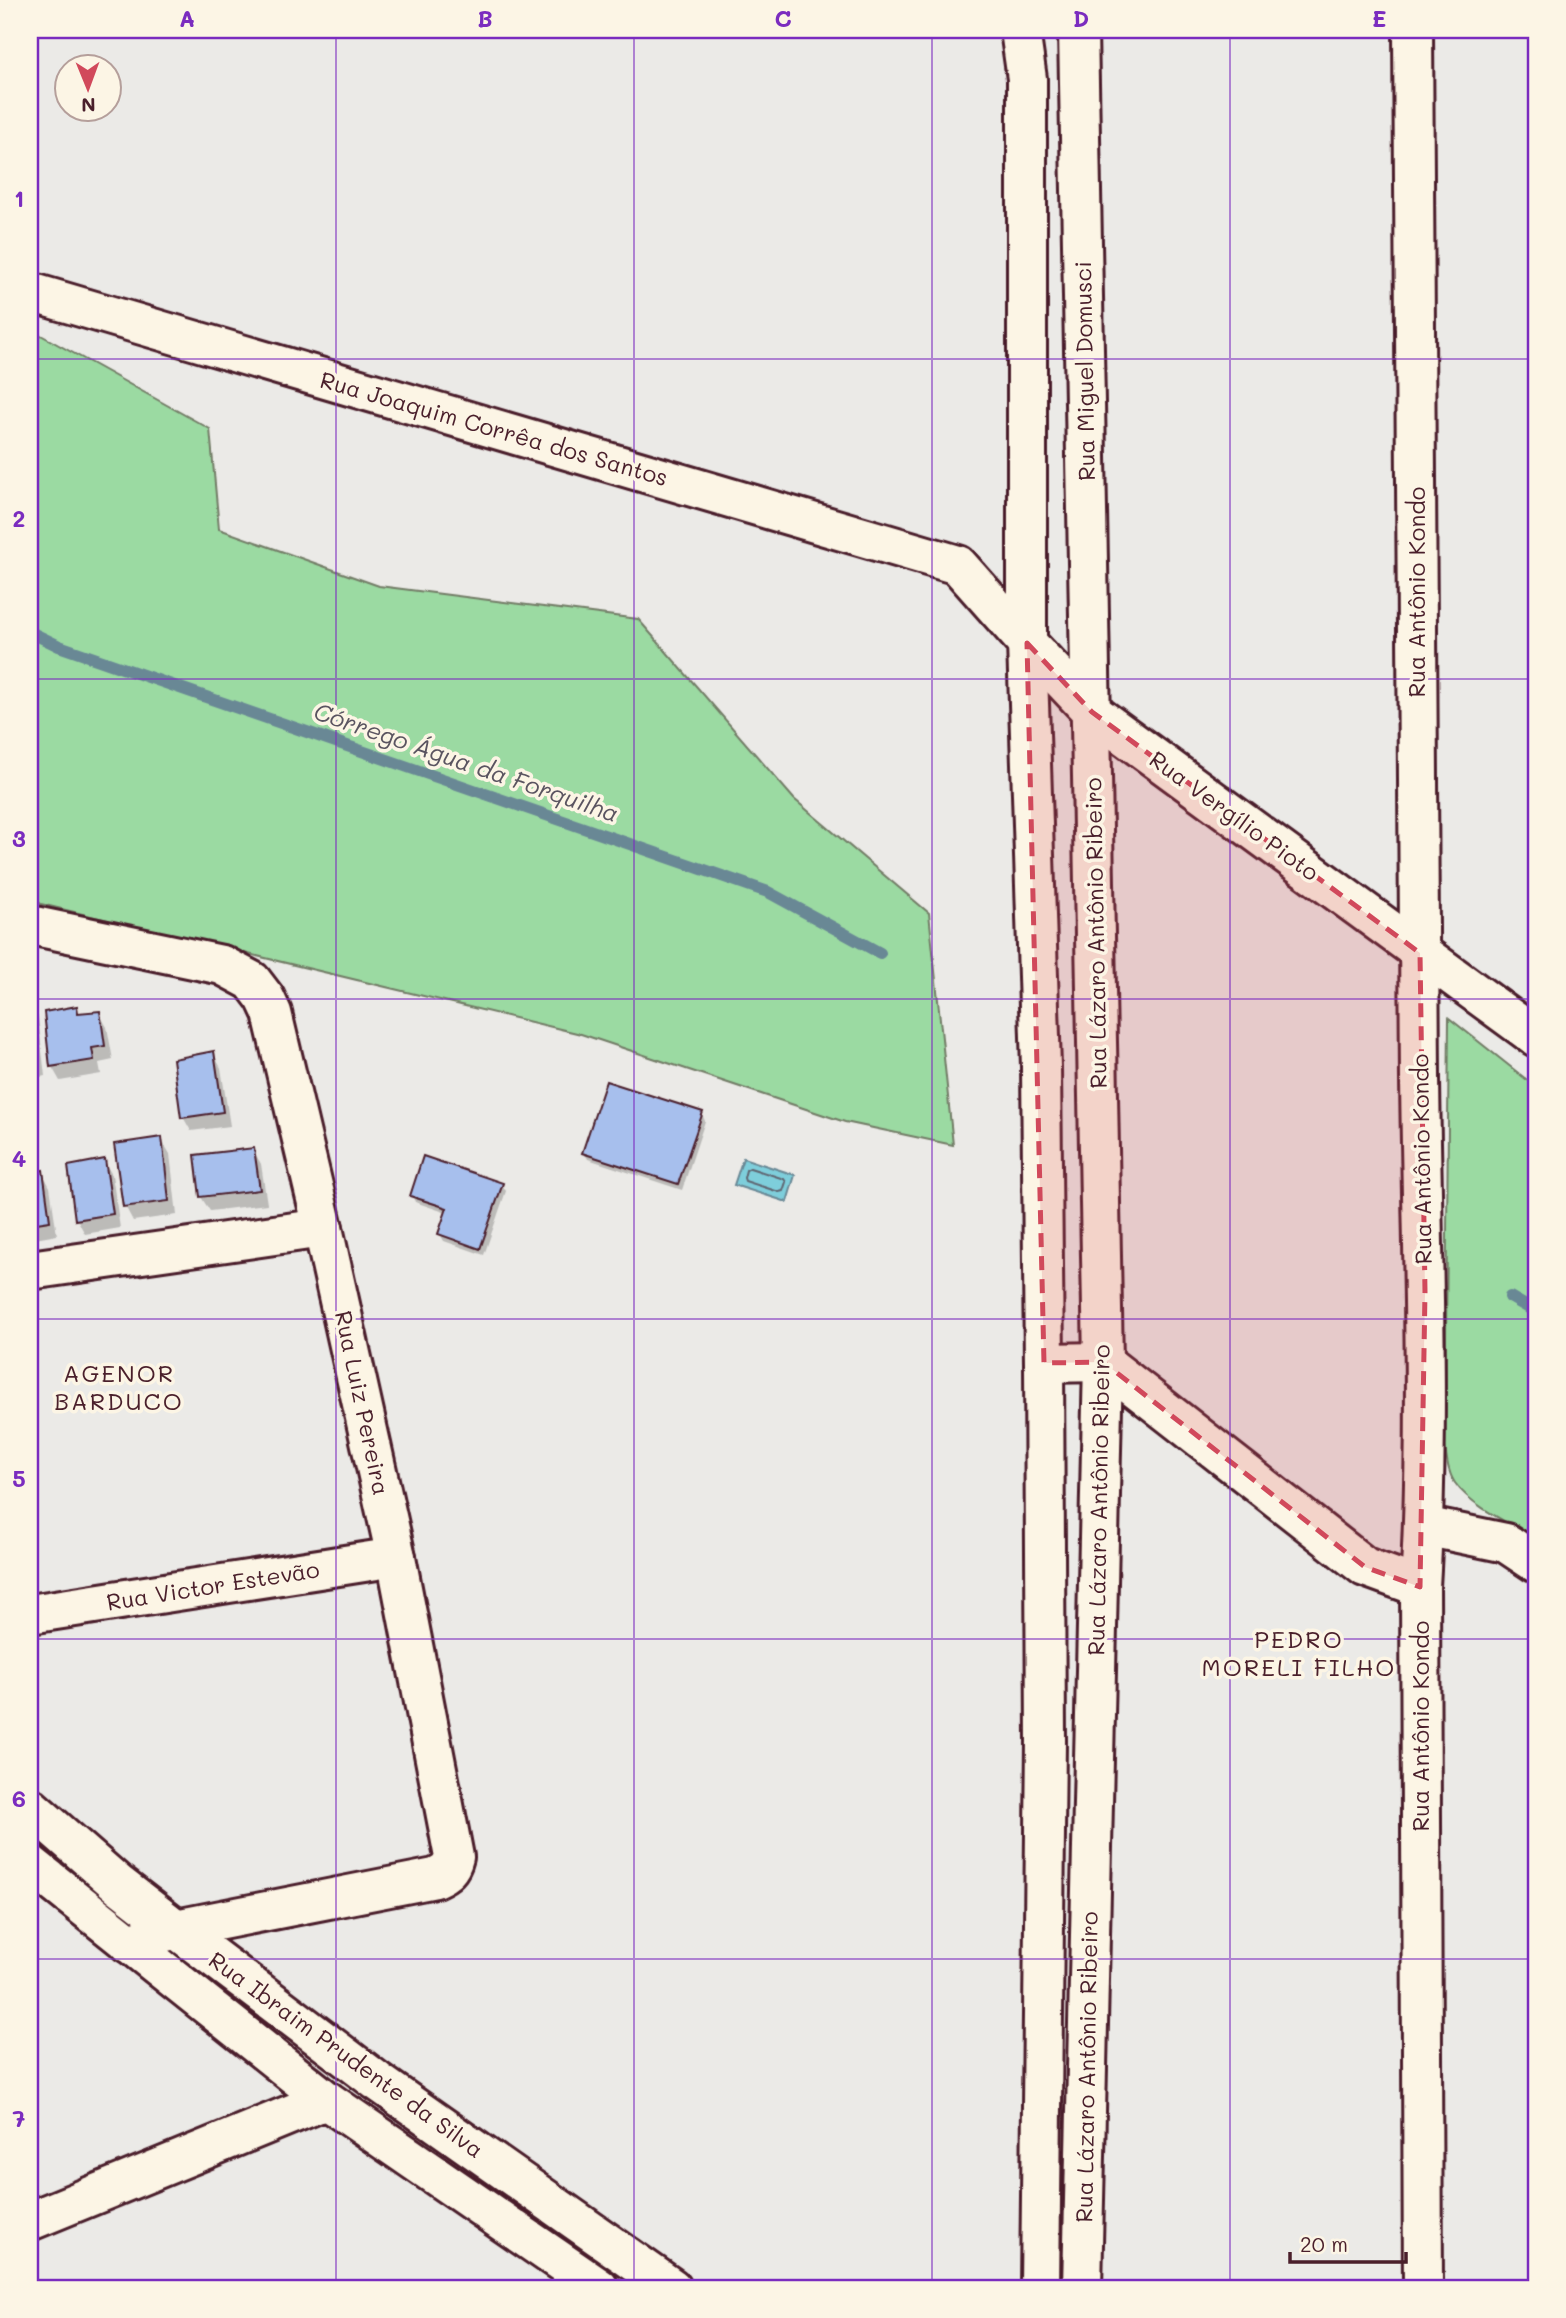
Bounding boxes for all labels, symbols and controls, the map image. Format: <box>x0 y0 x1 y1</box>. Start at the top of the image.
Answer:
text: A <box>179 3 195 33</box>
text: B <box>477 3 493 33</box>
text: C <box>774 3 792 33</box>
text: D <box>1073 3 1089 33</box>
text: E <box>1372 3 1386 33</box>
north arrow <box>52 52 122 122</box>
text: N <box>81 93 96 118</box>
text: 1 <box>14 183 24 213</box>
street label: Rua Miguel Domusci <box>1067 261 1101 481</box>
street label: Rua Joaquim Corrêa dos Santos <box>317 364 672 492</box>
street label: Rua Antônio Kondo <box>1401 487 1431 697</box>
text: 2 <box>13 503 25 533</box>
water label: Córrego Água da Forquilha <box>310 695 623 828</box>
street label: Rua Vergílio Pioto <box>1144 744 1325 887</box>
street label: Rua Lázaro Antônio Ribeiro <box>1077 777 1113 1089</box>
text: 3 <box>12 823 26 853</box>
street label: Rua Antônio Kondo <box>1404 1053 1438 1265</box>
text: 4 <box>12 1143 26 1173</box>
street label: Rua Luiz Pereira <box>329 1308 397 1498</box>
street label: Rua Lázaro Antônio Ribeiro <box>1080 1344 1116 1656</box>
district label: AGENOR BARDUCO <box>54 1357 184 1416</box>
text: 5 <box>12 1463 26 1493</box>
street label: Rua Victor Estevão <box>104 1553 321 1617</box>
street label: Rua Antônio Kondo <box>1405 1621 1435 1831</box>
district label: PEDRO MORELI FILHO <box>1202 1623 1396 1682</box>
text: 6 <box>12 1783 26 1813</box>
street label: Rua Lázaro Antônio Ribeiro <box>1068 1911 1104 2223</box>
street label: Rua Ibraim Prudente da Silva <box>203 1944 490 2164</box>
text: 7 <box>13 2103 26 2133</box>
scale bar <box>1290 2220 1405 2264</box>
text: 20 m <box>1300 2230 1348 2257</box>

